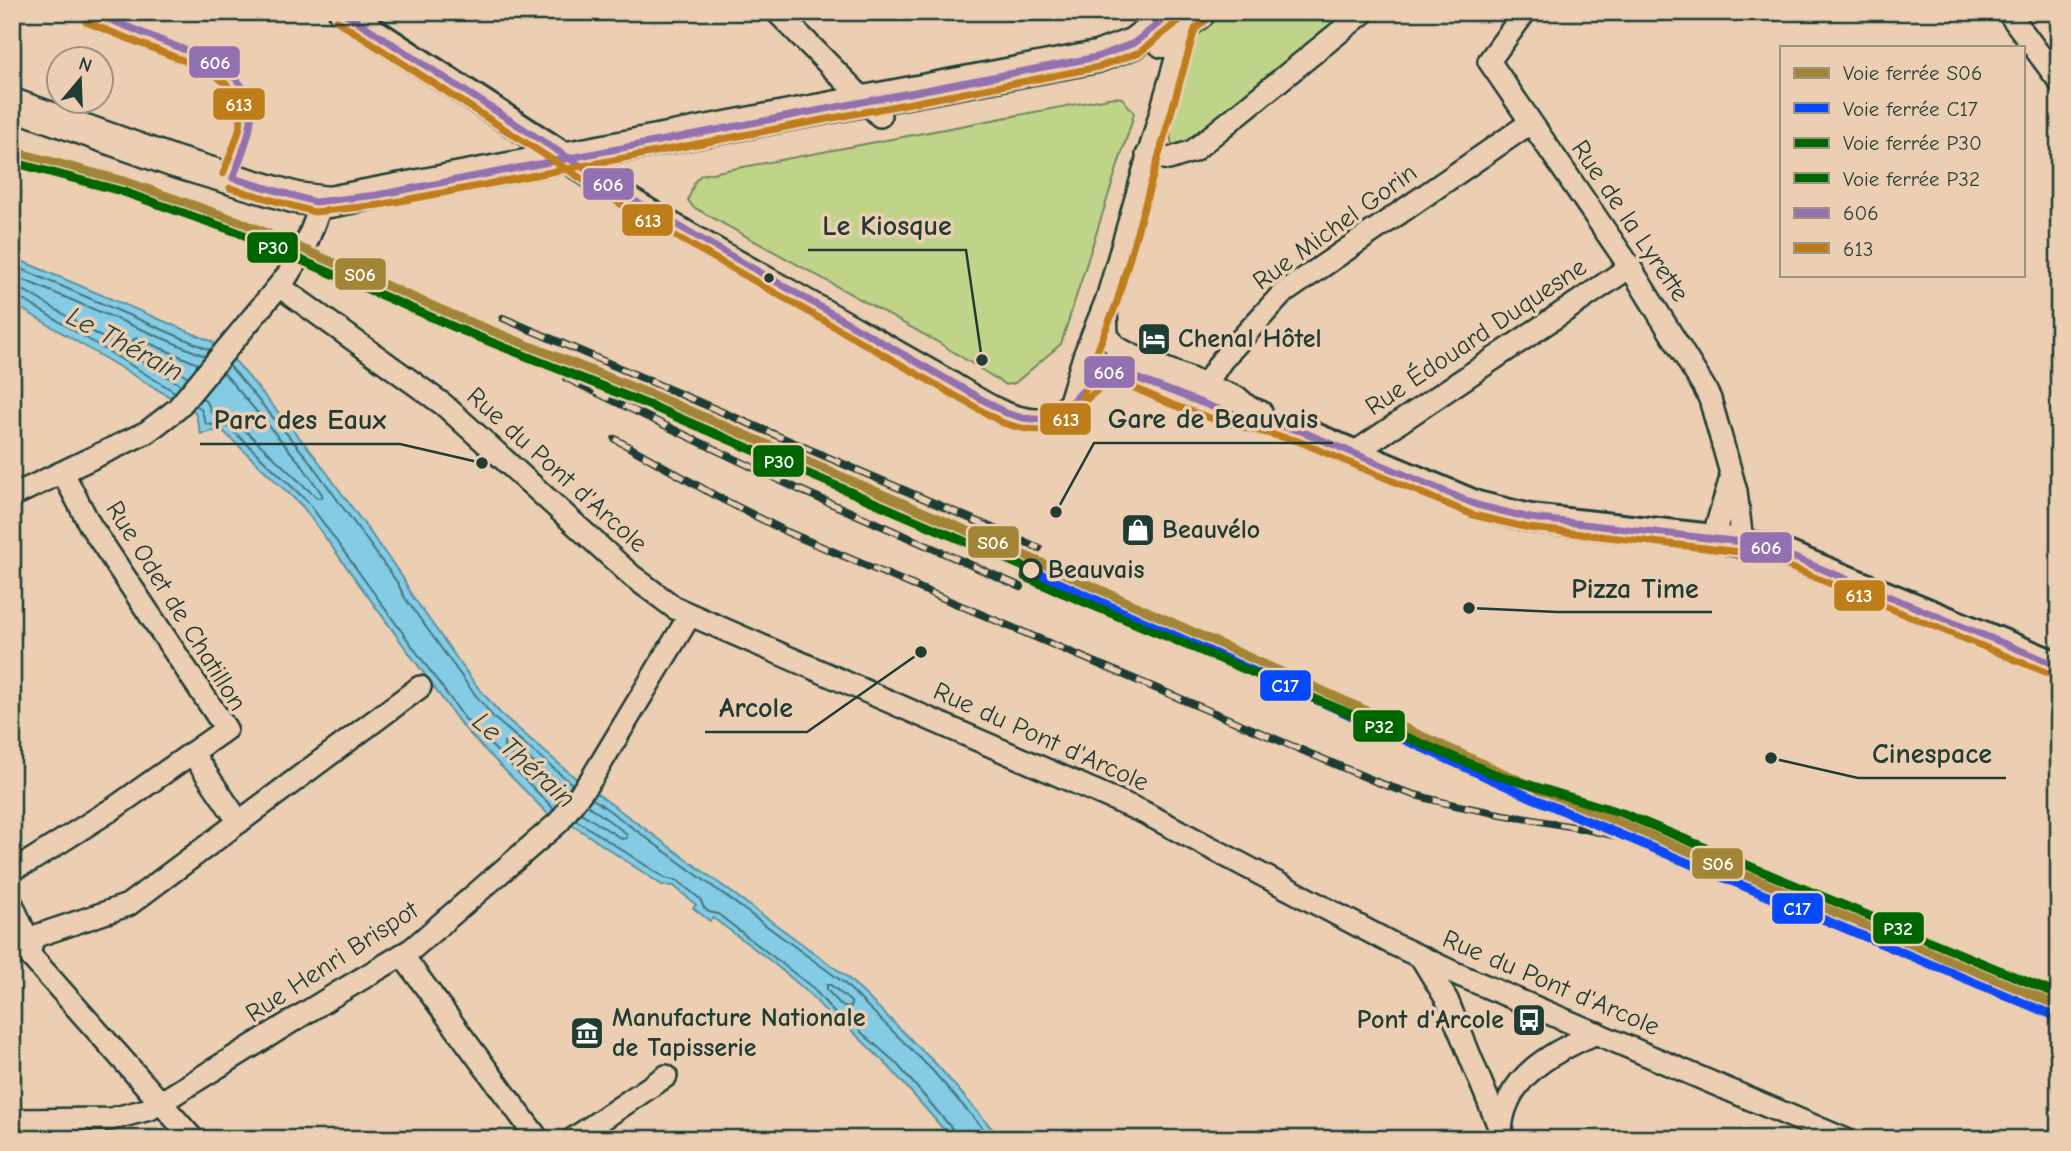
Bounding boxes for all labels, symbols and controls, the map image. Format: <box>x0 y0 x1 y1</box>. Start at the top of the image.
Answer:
line badge: 606 <box>188 45 241 79</box>
north arrow <box>46 46 116 116</box>
legend <box>1780 46 2025 276</box>
text: N <box>76 52 95 77</box>
text: 606 <box>200 52 230 74</box>
text: Voie ferrée S06 <box>1843 61 1982 85</box>
line badge: 613 <box>212 87 266 121</box>
text: 613 <box>226 94 252 116</box>
text: Voie ferrée C17 <box>1843 97 1978 121</box>
text: Voie ferrée P30 <box>1843 131 1982 155</box>
street label: Rue de la Lyrette <box>1565 135 1695 307</box>
street label: Rue Michel Gorin <box>1247 158 1423 296</box>
line badge: 606 <box>582 167 635 201</box>
text: Voie ferrée P32 <box>1843 167 1980 191</box>
text: 606 <box>593 174 623 196</box>
callout: Le Kiosque <box>808 201 966 250</box>
text: 606 <box>1843 201 1879 225</box>
line badge: 613 <box>621 203 674 237</box>
text: 613 <box>635 210 661 232</box>
text: Le Kiosque <box>822 210 952 242</box>
line badge: P30 <box>246 231 299 264</box>
text: P30 <box>258 237 288 259</box>
text: 613 <box>1843 237 1873 261</box>
street label: Rue Édouard Duquesne <box>1359 251 1592 422</box>
line badge: S06 <box>334 257 387 291</box>
text: S06 <box>344 264 376 286</box>
unlabelled marker <box>762 271 776 285</box>
water label: Le Thérain <box>61 300 189 388</box>
hotel icon: Chenal Hôtel <box>1135 320 1173 358</box>
place label: Chenal Hôtel <box>1178 324 1322 354</box>
line badge: 606 <box>1083 355 1136 389</box>
text: 606 <box>1094 362 1124 384</box>
street label: Rue du Pont d'Arcole <box>461 381 653 559</box>
callout: Gare de Beauvais <box>1094 394 1333 443</box>
callout: Parc des Eaux <box>200 395 400 444</box>
line badge: 613 <box>1039 402 1092 436</box>
text: Gare de Beauvais <box>1108 403 1318 435</box>
text: Parc des Eaux <box>214 404 387 436</box>
text: 613 <box>1053 409 1079 431</box>
line badge: P30 <box>752 444 805 478</box>
text: P30 <box>764 451 794 473</box>
street label: Rue Odet de Chatillon <box>99 496 253 716</box>
shop icon: Beauvélo <box>1119 511 1157 549</box>
place label: Beauvélo <box>1162 515 1260 545</box>
line badge: S06 <box>967 525 1020 559</box>
line badge: 606 <box>1739 531 1793 564</box>
text: S06 <box>977 532 1009 554</box>
text: 606 <box>1751 537 1781 559</box>
place label: Beauvais <box>1048 555 1145 585</box>
marker: Beauvais <box>1020 559 1042 581</box>
callout: Pizza Time <box>1557 563 1712 612</box>
text: Pizza Time <box>1571 573 1699 605</box>
line badge: 613 <box>1833 579 1886 612</box>
text: 613 <box>1846 585 1872 607</box>
line badge: C17 <box>1259 669 1312 702</box>
text: C17 <box>1271 675 1299 697</box>
street label: Rue du Pont d'Arcole <box>929 676 1153 798</box>
callout: Arcole <box>705 683 807 732</box>
text: Arcole <box>719 692 793 724</box>
water label: Le Thérain <box>466 705 582 815</box>
line badge: P32 <box>1352 709 1406 743</box>
text: P32 <box>1364 716 1394 738</box>
callout: Cinespace <box>1858 729 2006 778</box>
text: Cinespace <box>1872 738 1992 770</box>
line badge: S06 <box>1691 847 1744 880</box>
text: S06 <box>1702 853 1734 875</box>
line badge: C17 <box>1771 892 1824 925</box>
street label: Rue Henri Brispot <box>240 894 425 1029</box>
text: C17 <box>1783 898 1811 920</box>
line badge: P32 <box>1872 911 1925 945</box>
text: P32 <box>1883 918 1913 940</box>
street label: Rue du Pont d'Arcole <box>1438 924 1664 1042</box>
bus stop icon: Pont d'Arcole <box>1510 1001 1548 1039</box>
place label: Manufacture Nationale de Tapisserie <box>612 1003 866 1063</box>
place label: Pont d'Arcole <box>1357 1005 1504 1035</box>
museum icon: Manufacture Nationale de Tapisserie <box>568 1014 606 1052</box>

